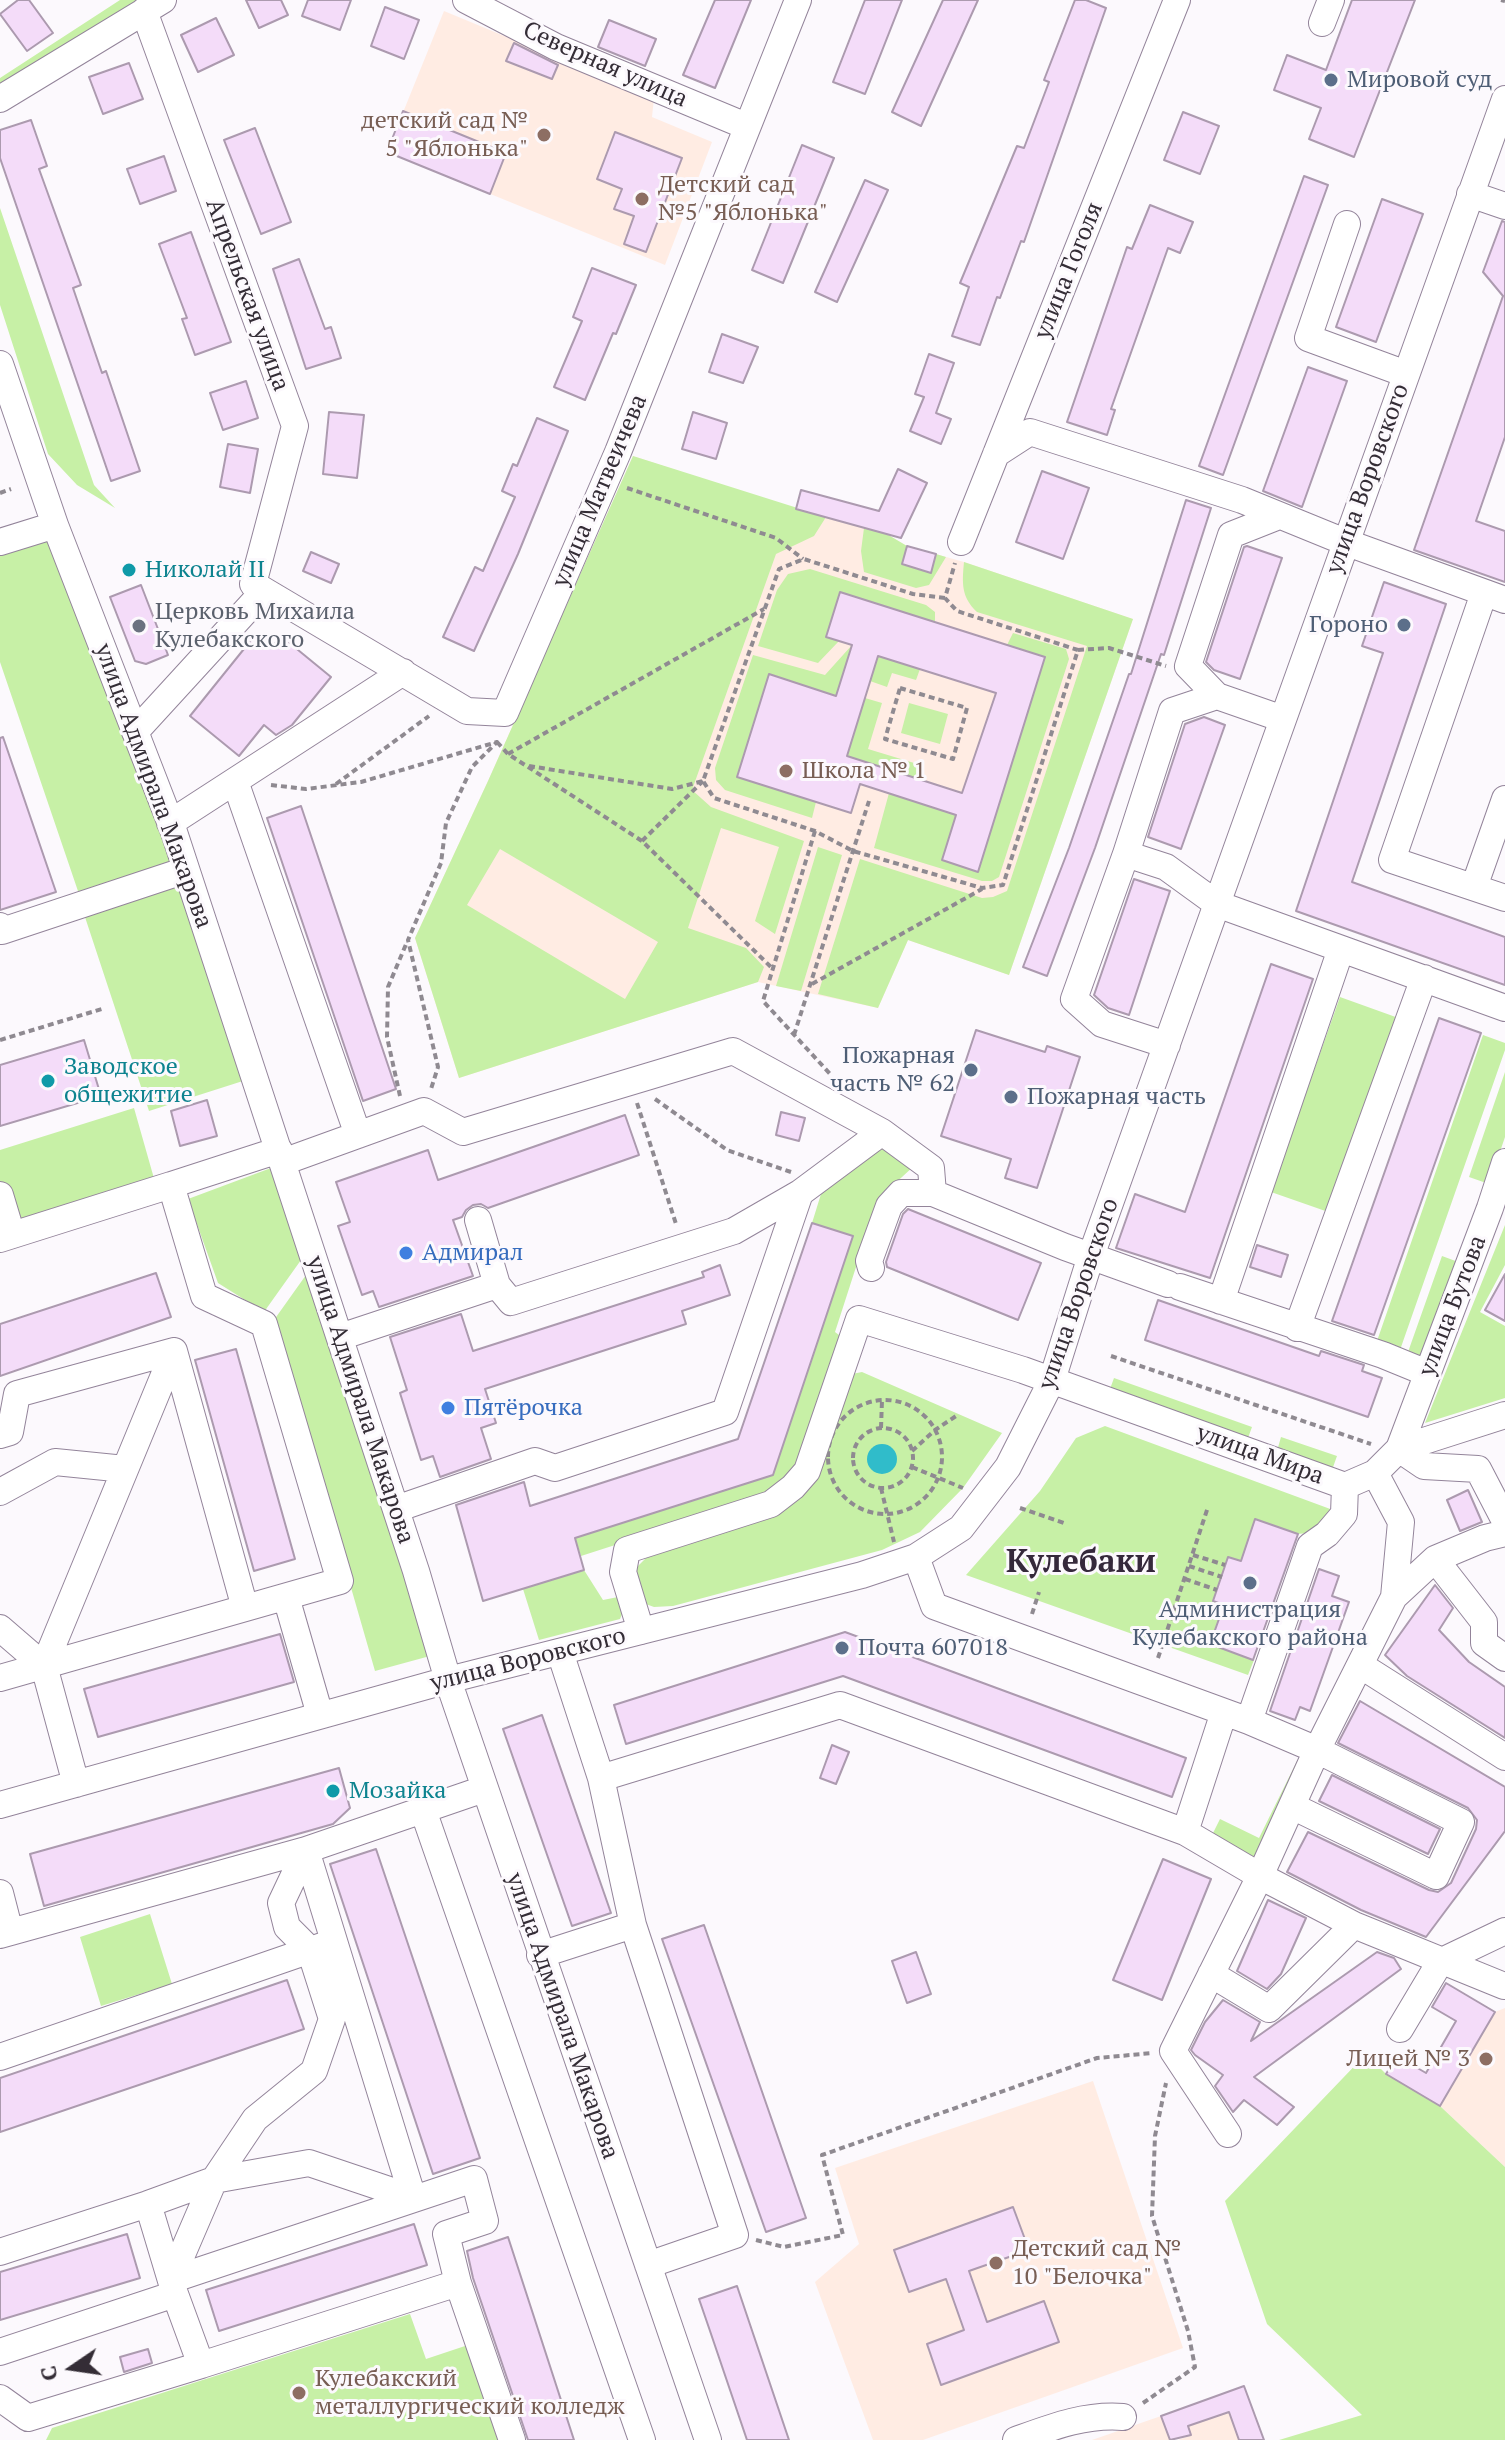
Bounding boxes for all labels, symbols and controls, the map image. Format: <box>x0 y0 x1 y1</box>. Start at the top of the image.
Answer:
street label: Северная улица <box>518 16 692 114</box>
place label: Мировой суд <box>1347 66 1492 94</box>
marker: Мировой суд <box>1322 71 1340 89</box>
place label: детский сад № 5 "Яблонька" <box>361 107 528 163</box>
marker: детский сад № 5 "Яблонька" <box>535 126 553 144</box>
place label: Детский сад №5 "Яблонька" <box>658 171 828 227</box>
marker: Детский сад №5 "Яблонька" <box>633 190 651 208</box>
street label: Апрельская улица <box>199 195 295 395</box>
street label: улица Гоголя <box>1028 198 1110 344</box>
street label: улица Воровского <box>1320 380 1416 578</box>
street label: улица Матвеичева <box>546 390 654 592</box>
place label: Николай II <box>145 556 265 584</box>
marker: Николай II <box>120 561 138 579</box>
place label: Церковь Михаила Кулебакского <box>155 598 355 654</box>
place label: Гороно <box>1309 611 1388 639</box>
marker: Гороно <box>1395 616 1413 634</box>
marker: Церковь Михаила Кулебакского <box>130 617 148 635</box>
street label: улица Адмирала Макарова <box>88 640 218 932</box>
place label: Школа № 1 <box>802 757 926 785</box>
marker: Школа № 1 <box>777 762 795 780</box>
place label: Пожарная часть № 62 <box>830 1042 955 1098</box>
place label: Заводское общежитие <box>64 1053 193 1109</box>
marker: Пожарная часть № 62 <box>962 1061 980 1079</box>
marker: Заводское общежитие <box>39 1072 57 1090</box>
place label: Пожарная часть <box>1027 1083 1206 1111</box>
marker: Пожарная часть <box>1002 1088 1020 1106</box>
street label: улица Воровского <box>1033 1195 1125 1393</box>
street label: улица Бутова <box>1413 1232 1493 1380</box>
place label: Адмирал <box>422 1239 523 1267</box>
marker: Адмирал <box>397 1244 415 1262</box>
street label: улица Адмирала Макарова <box>300 1253 420 1547</box>
place label: Пятёрочка <box>464 1394 583 1422</box>
marker: Пятёрочка <box>439 1399 457 1417</box>
street label: улица Мира <box>1193 1419 1327 1491</box>
district label: Кулебаки <box>1006 1544 1156 1582</box>
marker: Администрация Кулебакского района <box>1241 1574 1259 1592</box>
place label: Администрация Кулебакского района <box>1132 1596 1368 1652</box>
street label: улица Воровского <box>427 1622 629 1698</box>
place label: Почта 607018 <box>858 1634 1008 1662</box>
marker: Почта 607018 <box>833 1639 851 1657</box>
place label: Мозайка <box>349 1777 446 1805</box>
marker: Мозайка <box>324 1782 342 1800</box>
street label: улица Адмирала Макарова <box>499 1869 625 2163</box>
place label: Лицей № 3 <box>1347 2045 1470 2073</box>
marker: Лицей № 3 <box>1477 2050 1495 2068</box>
place label: Детский сад № 10 "Белочка" <box>1012 2235 1181 2291</box>
marker: Детский сад № 10 "Белочка" <box>987 2254 1005 2272</box>
north arrow <box>32 2328 112 2408</box>
text: С <box>32 2363 64 2384</box>
place label: Кулебакский металлургический колледж <box>315 2365 625 2421</box>
marker: Кулебакский металлургический колледж <box>290 2384 308 2402</box>

